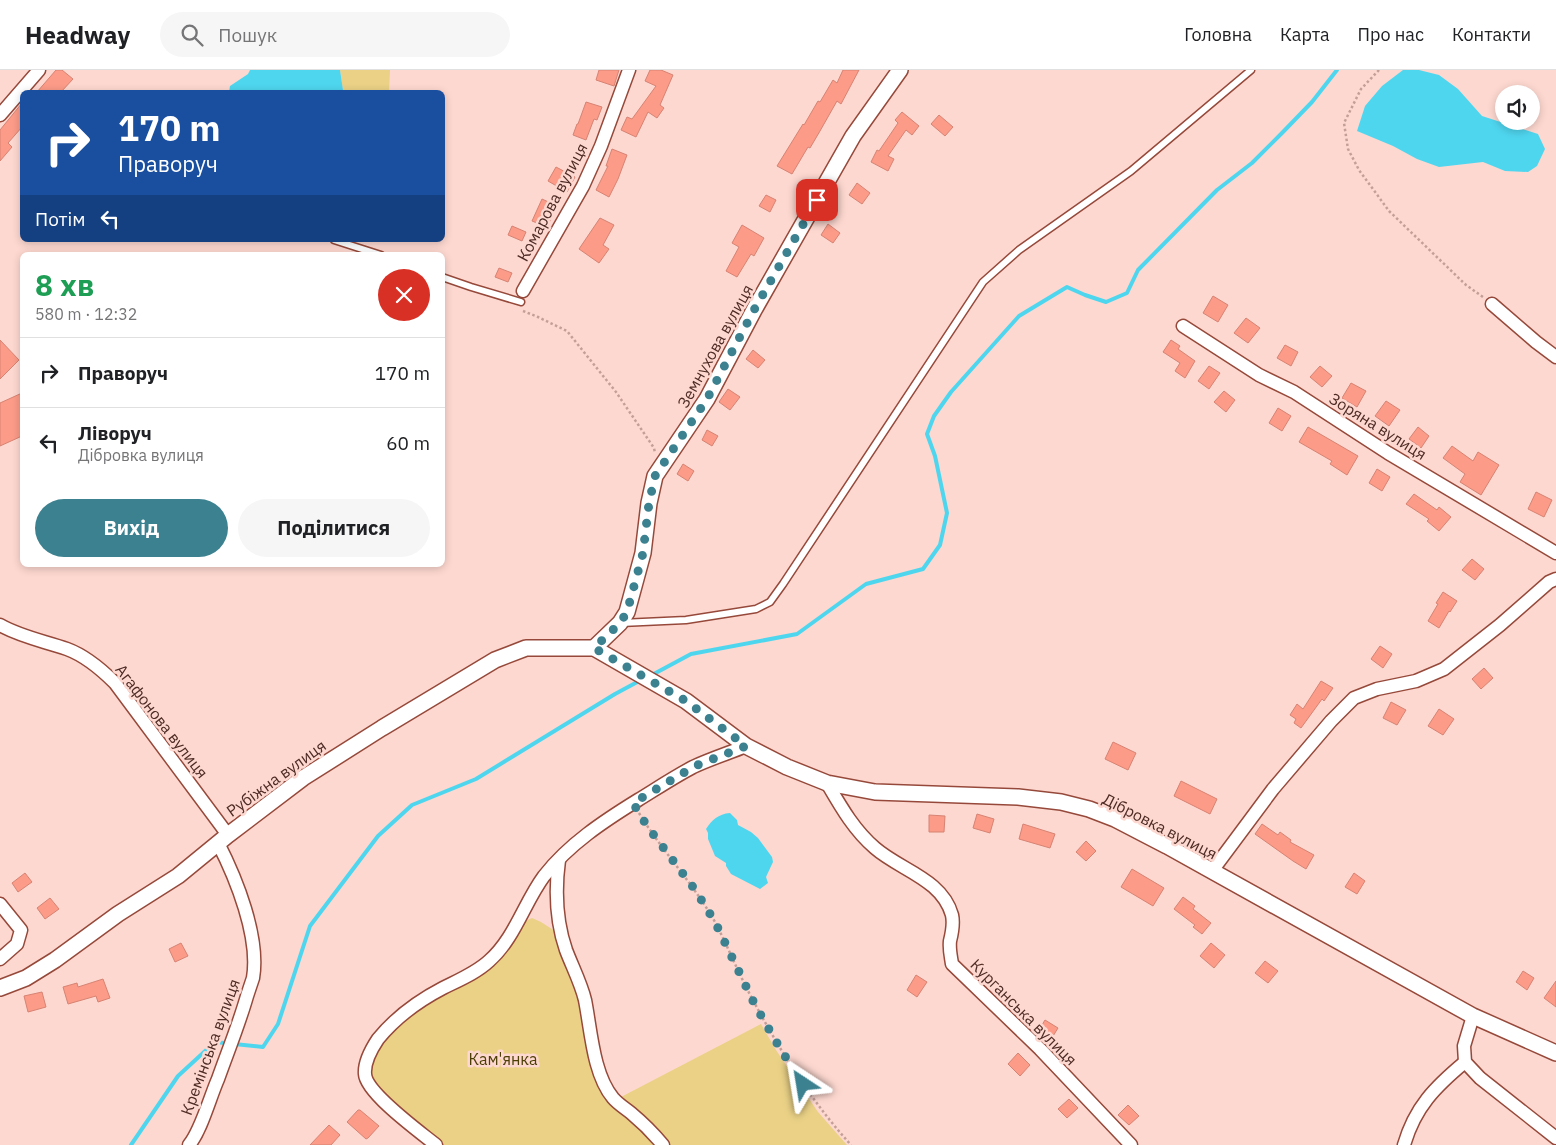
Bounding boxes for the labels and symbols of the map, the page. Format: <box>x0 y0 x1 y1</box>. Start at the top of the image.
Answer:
street label: Комарова вулиця <box>512 139 592 265</box>
pin <box>796 179 838 221</box>
street label: Земнухова вулиця <box>673 281 757 411</box>
street label: Зоряна вулиця <box>1326 388 1430 464</box>
street label: Агафонова вулиця <box>111 660 213 782</box>
street label: Рубіжна вулиця <box>222 735 330 821</box>
street label: Дібровка вулиця <box>1099 789 1221 863</box>
street label: Курганська вулиця <box>967 955 1081 1069</box>
street label: Кремінська вулиця <box>176 976 244 1118</box>
park label: Кам'янка <box>468 1049 538 1069</box>
position arrow <box>776 1057 828 1109</box>

